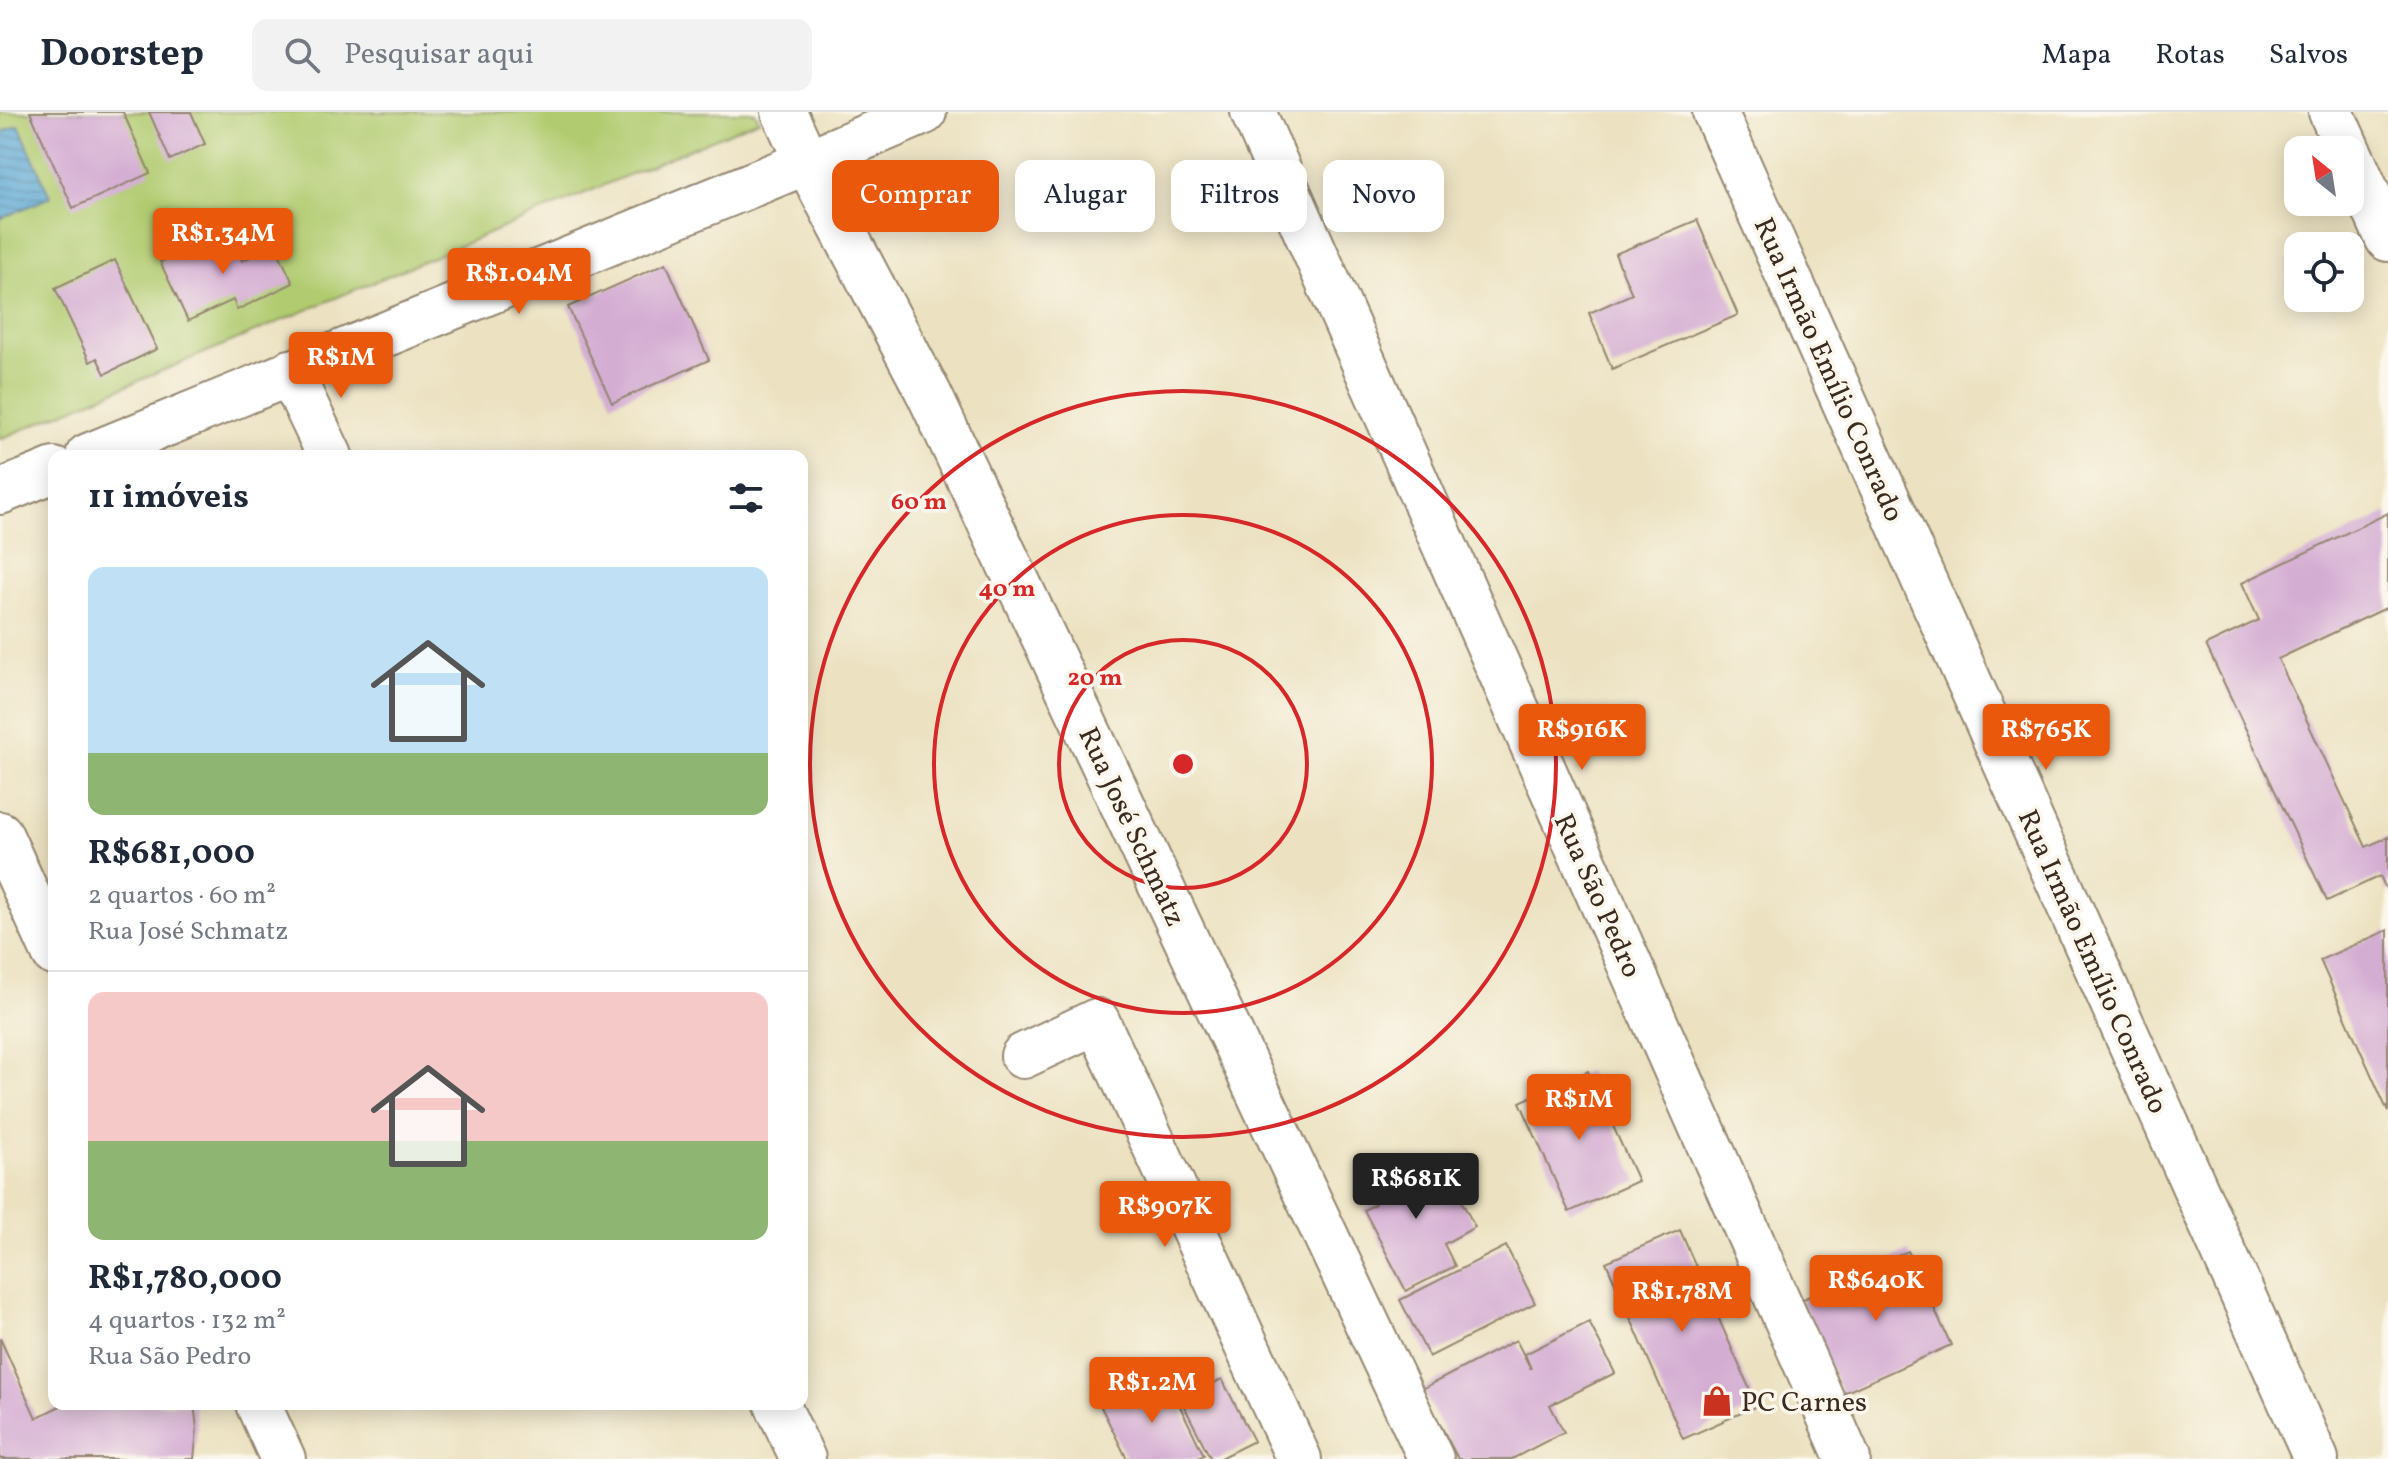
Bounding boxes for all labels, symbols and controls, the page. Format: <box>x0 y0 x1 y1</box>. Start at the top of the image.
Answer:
search box <box>252 19 812 91</box>
text: Doorstep <box>40 29 204 82</box>
icon: search <box>280 33 324 77</box>
text: Pesquisar aqui <box>344 34 534 76</box>
text: Mapa <box>2042 36 2112 75</box>
text: Rotas <box>2156 36 2225 75</box>
text: Salvos <box>2269 36 2348 75</box>
north arrow <box>2284 136 2364 216</box>
map controls <box>2284 136 2364 312</box>
chip: Comprar <box>832 160 999 232</box>
chip: Alugar <box>1015 160 1155 232</box>
chip: Filtros <box>1171 160 1307 232</box>
chip: Novo <box>1323 160 1444 232</box>
pin: R$1.34M <box>149 208 297 276</box>
street label: Rua Irmão Emílio Conrado <box>1743 212 1912 528</box>
text: R$1.34M <box>171 216 275 252</box>
button: locate <box>2284 232 2364 312</box>
pin: R$1.04M <box>445 248 593 316</box>
text: R$1.04M <box>465 256 573 292</box>
pin: R$1M <box>294 332 388 400</box>
text: R$1M <box>307 340 375 376</box>
text: 11 imóveis <box>88 475 249 522</box>
icon: filters <box>724 476 768 520</box>
text: 60 m <box>891 486 947 520</box>
text: 40 m <box>979 573 1035 607</box>
icon: home <box>356 619 500 763</box>
text: 20 m <box>1067 662 1123 696</box>
pin: R$916K <box>1517 704 1647 772</box>
pin: R$765K <box>1981 704 2111 772</box>
text: R$916K <box>1537 712 1627 748</box>
text: R$765K <box>2001 712 2091 748</box>
street label: Rua José Schmatz <box>1068 721 1194 933</box>
centre of rings <box>1169 750 1197 778</box>
street label: Rua Irmão Emílio Conrado <box>2007 804 2176 1120</box>
street label: Rua São Pedro <box>1543 808 1650 984</box>
text: R$681,000 <box>88 831 255 878</box>
text: 2 quartos · 60 m² <box>88 878 276 914</box>
text: Rua José Schmatz <box>88 914 288 950</box>
icon: home <box>356 1044 500 1188</box>
pin: R$1M <box>1532 1074 1626 1142</box>
text: R$1M <box>1545 1082 1613 1118</box>
pin: R$681K <box>1351 1153 1481 1221</box>
text: R$681K <box>1371 1161 1461 1197</box>
pin: R$907K <box>1100 1181 1230 1249</box>
text: R$907K <box>1118 1189 1212 1225</box>
pin: R$640K <box>1811 1255 1941 1323</box>
text: R$1,780,000 <box>88 1256 282 1303</box>
text: R$640K <box>1828 1263 1924 1299</box>
pin: R$1.78M <box>1608 1266 1756 1334</box>
text: R$1.78M <box>1631 1274 1733 1310</box>
text: 4 quartos · 132 m² <box>88 1303 286 1339</box>
text: Rua São Pedro <box>88 1339 251 1375</box>
pin: R$1.2M <box>1087 1357 1217 1425</box>
text: R$1.2M <box>1107 1365 1197 1401</box>
shop icon: PC Carnes <box>1700 1384 1734 1418</box>
place label: PC Carnes <box>1741 1384 1867 1423</box>

